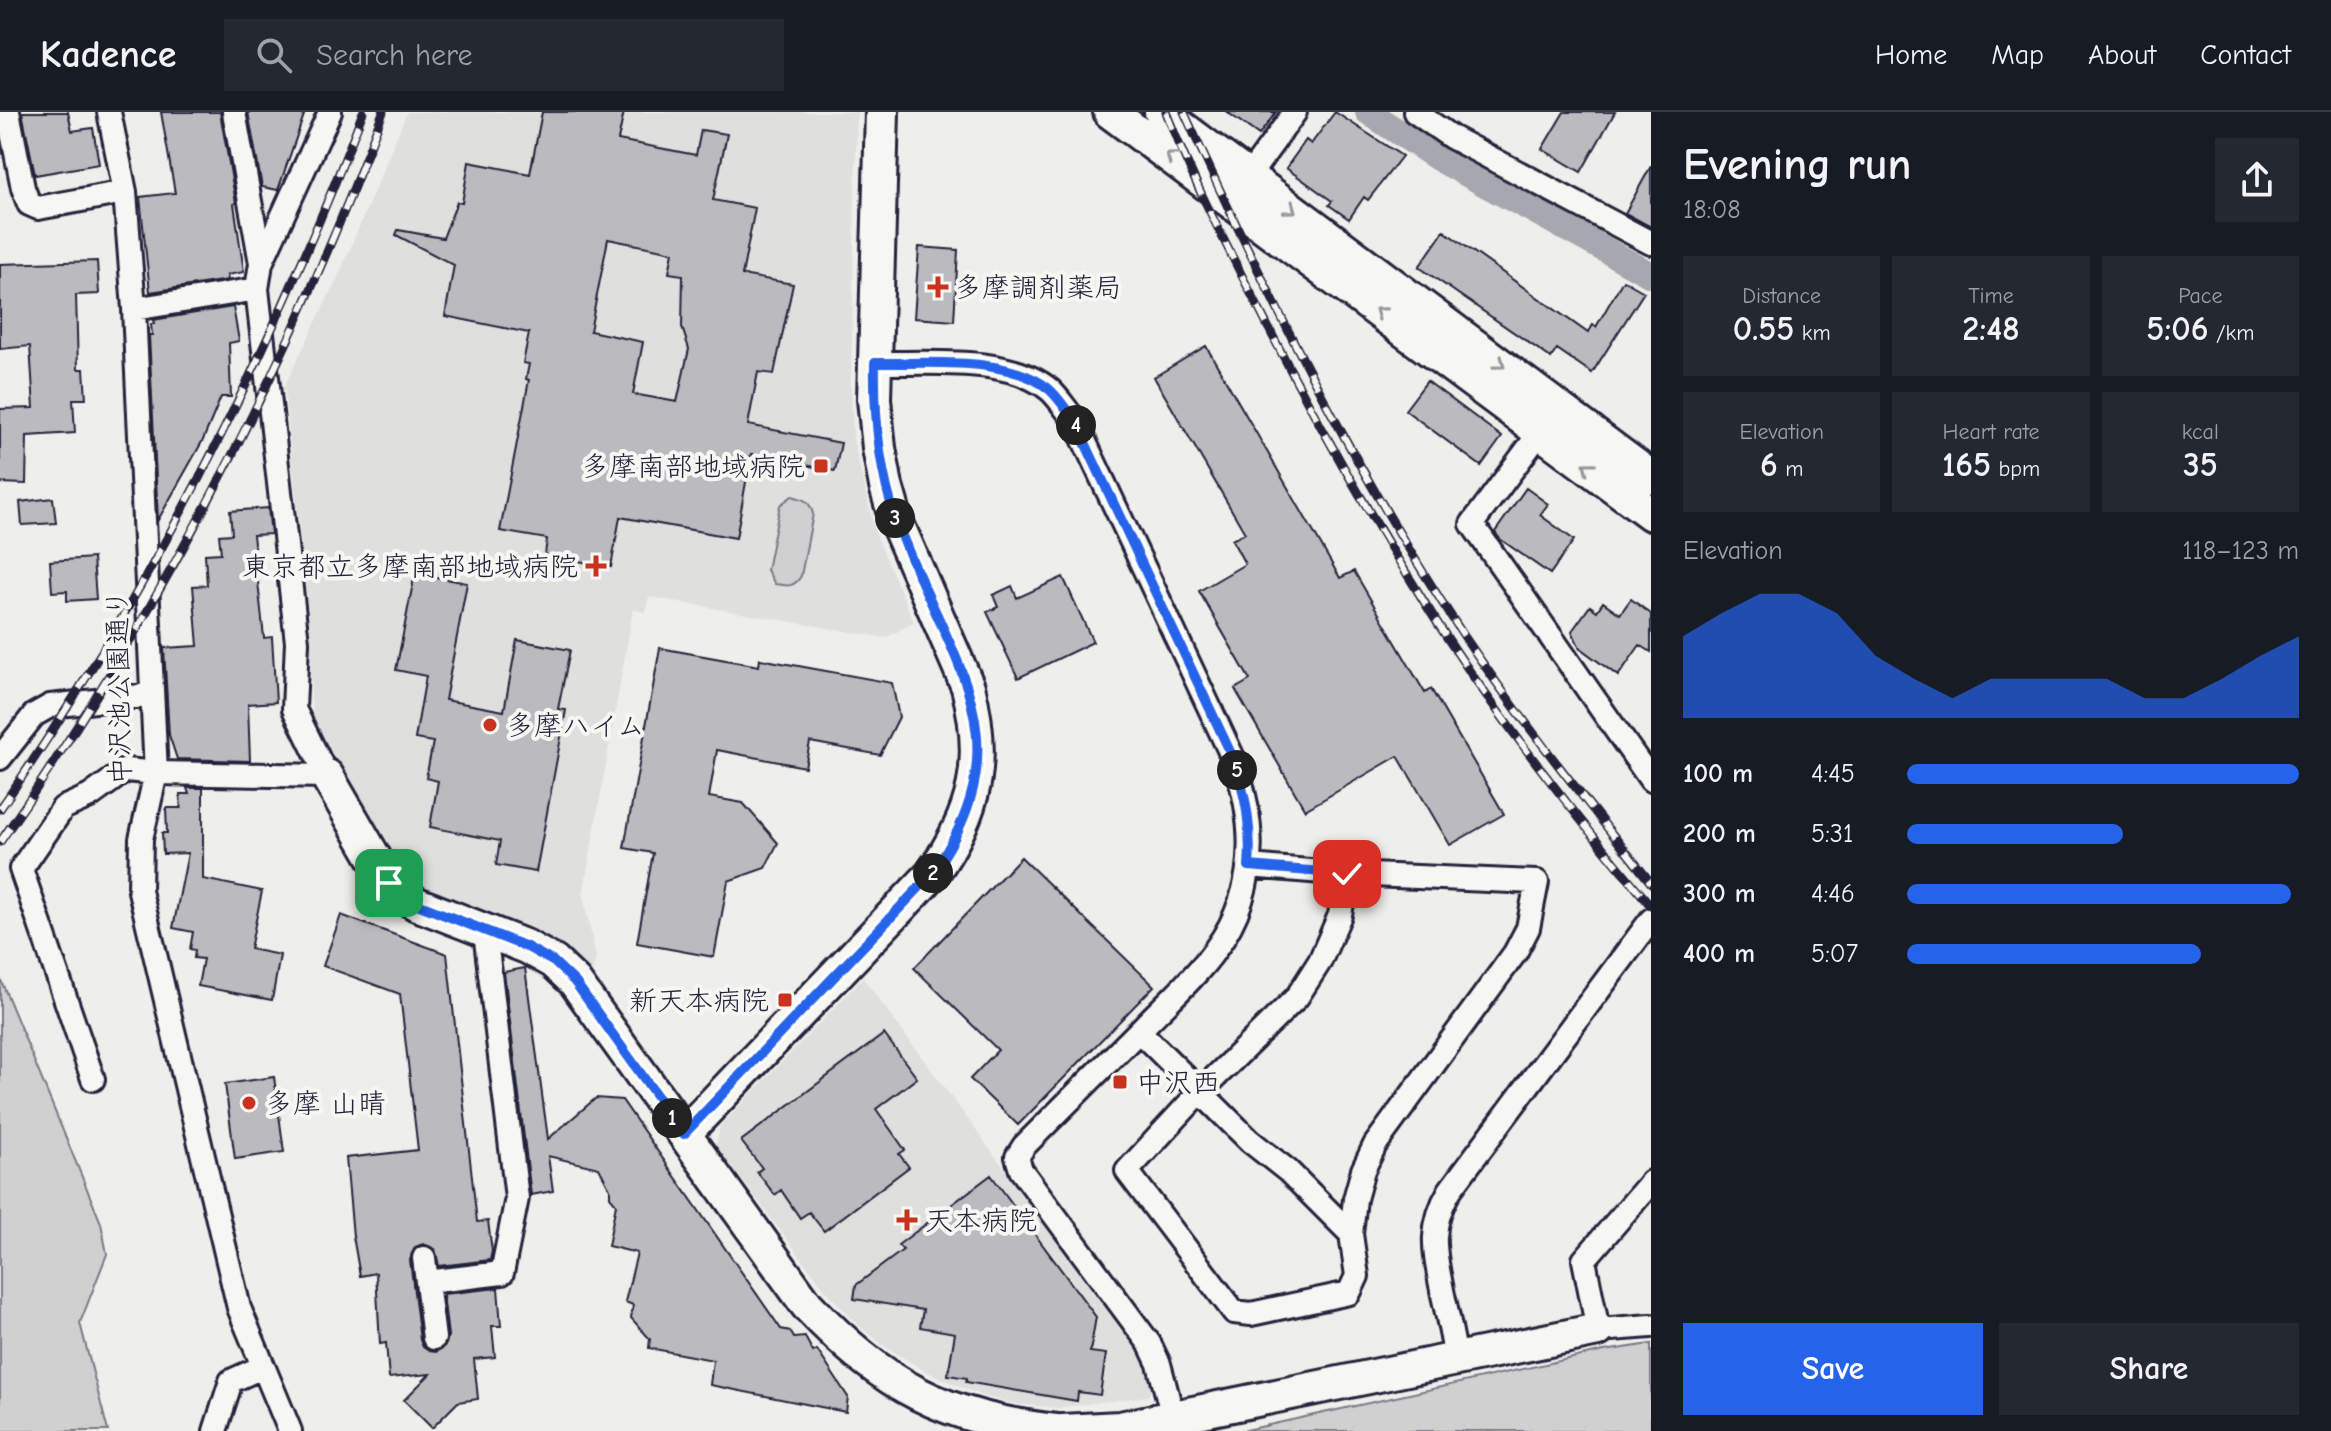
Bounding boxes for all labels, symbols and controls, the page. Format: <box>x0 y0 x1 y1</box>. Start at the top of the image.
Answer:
search box <box>224 19 784 91</box>
text: Kadence <box>40 33 176 77</box>
icon: search <box>252 33 296 77</box>
text: Search here <box>316 38 472 73</box>
text: Home <box>1875 39 1947 71</box>
text: Map <box>1991 39 2044 71</box>
text: About <box>2088 39 2156 71</box>
text: Contact <box>2200 39 2291 71</box>
button: share <box>2215 138 2299 222</box>
text: Evening run <box>1683 139 1911 190</box>
one-way arrow <box>1165 153 1180 167</box>
text: 18:08 <box>1683 195 1741 225</box>
one-way arrow <box>1282 199 1297 214</box>
place label: 多摩調剤薬局 <box>954 272 1122 304</box>
marker: 多摩調剤薬局 <box>929 278 947 296</box>
text: Distance <box>1742 283 1821 309</box>
text: Time <box>1968 283 2014 309</box>
text: Pace <box>2178 283 2223 309</box>
one-way arrow <box>1374 308 1388 322</box>
text: 0.55 <box>1733 309 1794 349</box>
text: 2:48 <box>1962 309 2020 349</box>
text: 5:06 <box>2146 309 2209 349</box>
text: km <box>1794 320 1831 346</box>
text: /km <box>2209 320 2254 346</box>
one-way arrow <box>1491 354 1505 369</box>
pin: 4 <box>1056 405 1096 445</box>
text: 4 <box>1071 412 1081 438</box>
text: Elevation <box>1740 419 1824 445</box>
text: Heart rate <box>1942 419 2039 445</box>
text: kcal <box>2182 419 2219 445</box>
text: 6 <box>1760 445 1778 485</box>
text: 165 <box>1942 445 1991 485</box>
text: 35 <box>2183 445 2218 485</box>
place label: 多摩南部地域病院 <box>581 451 805 483</box>
text: m <box>1778 456 1803 482</box>
text: bpm <box>1991 456 2040 482</box>
marker: 多摩南部地域病院 <box>812 457 830 475</box>
one-way arrow <box>1583 462 1597 477</box>
pin: 3 <box>875 498 915 538</box>
text: 3 <box>890 505 900 531</box>
text: Elevation <box>1683 536 1783 566</box>
text: 118–123 m <box>2182 536 2299 566</box>
place label: 東京都立多摩南部地域病院 <box>242 551 578 583</box>
marker: 東京都立多摩南部地域病院 <box>585 555 607 577</box>
street label: 中沢池公園通り <box>101 589 137 785</box>
place label: 多摩ハイム <box>506 710 645 742</box>
marker: 多摩ハイム <box>481 716 499 734</box>
pin: 5 <box>1217 750 1257 790</box>
text: 5 <box>1231 757 1243 783</box>
text: 100 m <box>1683 759 1753 789</box>
text: 4:45 <box>1811 759 1855 789</box>
text: 200 m <box>1683 819 1756 849</box>
text: 5:31 <box>1811 819 1853 849</box>
pin <box>1313 840 1381 908</box>
pin <box>355 849 423 917</box>
icon: check <box>1325 852 1369 896</box>
pin: 2 <box>913 853 953 893</box>
text: 2 <box>928 860 938 886</box>
icon: arrive <box>367 861 411 905</box>
text: 300 m <box>1683 879 1756 909</box>
text: 4:46 <box>1811 879 1855 909</box>
text: 400 m <box>1683 939 1755 969</box>
text: 5:07 <box>1811 939 1858 969</box>
place label: 新天本病院 <box>629 985 769 1017</box>
marker: 新天本病院 <box>776 991 794 1009</box>
place label: 中沢西 <box>1136 1067 1220 1099</box>
marker: 中沢西 <box>1111 1073 1129 1091</box>
place label: 多摩 山晴 <box>265 1088 386 1120</box>
marker: 多摩 山晴 <box>240 1094 258 1112</box>
pin: 1 <box>652 1098 692 1138</box>
text: 1 <box>668 1105 676 1131</box>
place label: 天本病院 <box>925 1205 1037 1237</box>
marker: 天本病院 <box>896 1209 918 1231</box>
button: Save <box>1683 1323 1983 1415</box>
button: Share <box>1999 1323 2299 1415</box>

